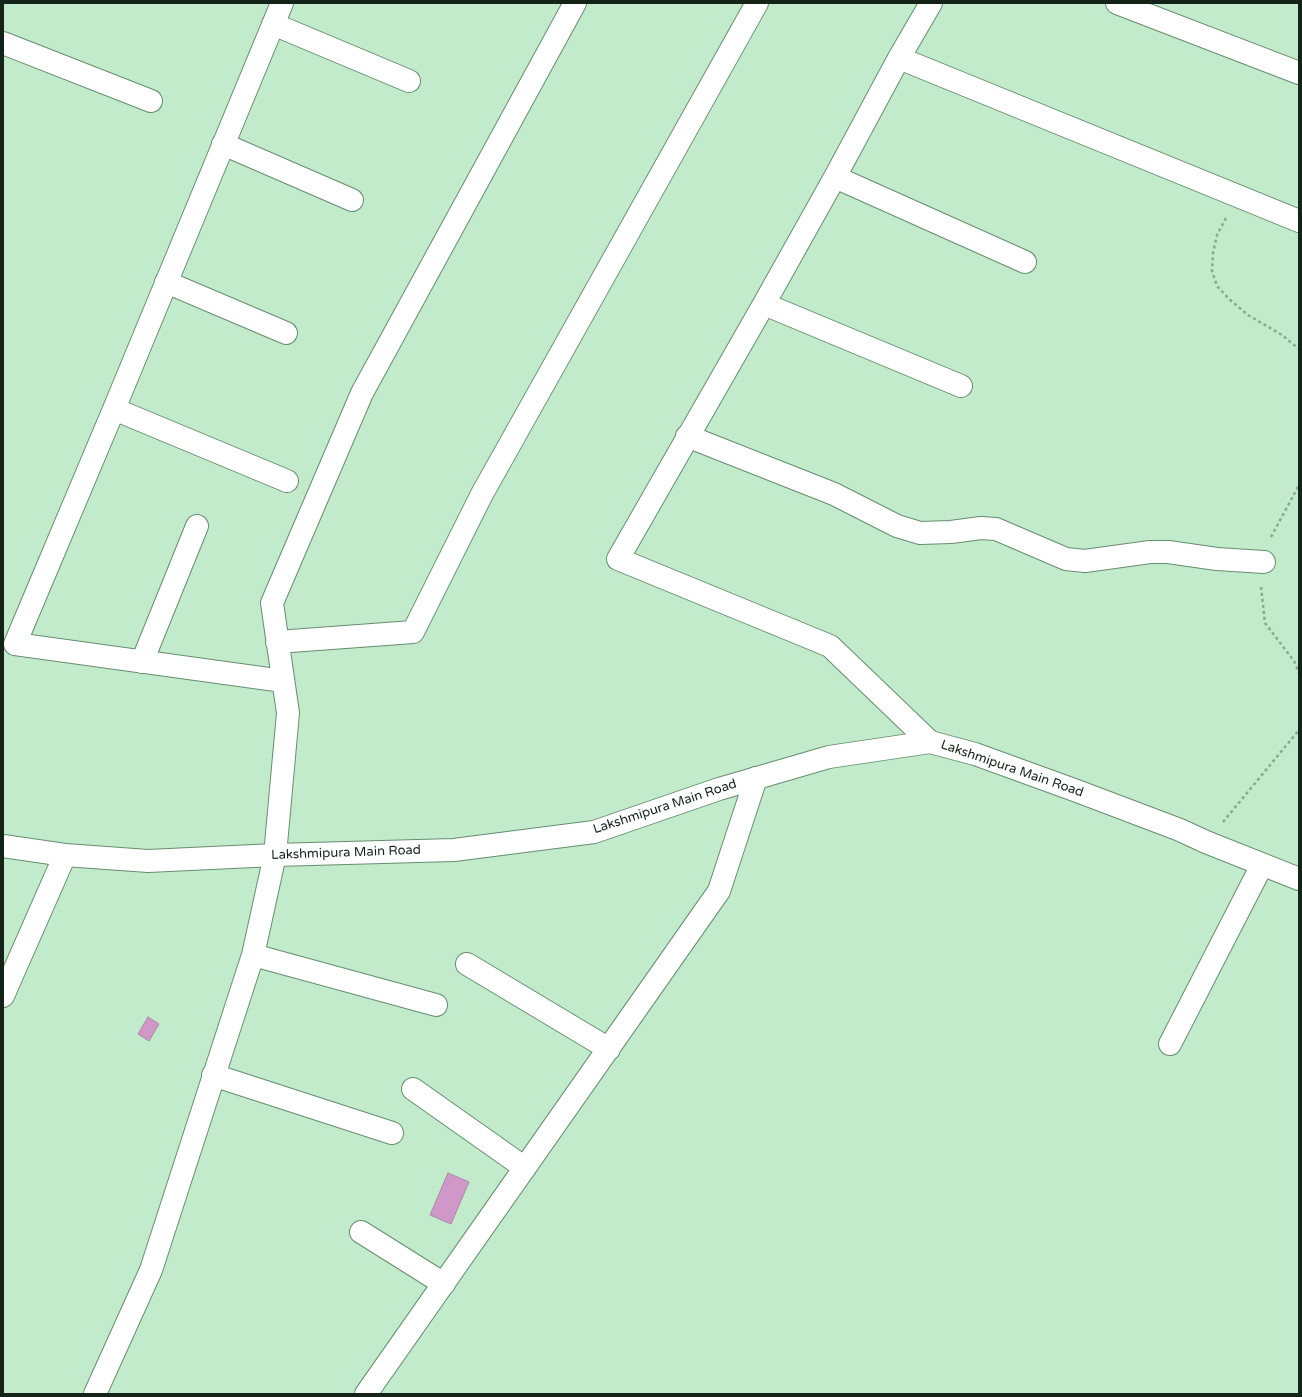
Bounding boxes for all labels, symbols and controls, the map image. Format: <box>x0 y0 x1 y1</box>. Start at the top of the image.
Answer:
street label: Lakshmipura Main Road <box>939 737 1085 801</box>
street label: Lakshmipura Main Road <box>591 776 739 838</box>
street label: Lakshmipura Main Road <box>271 843 421 863</box>

